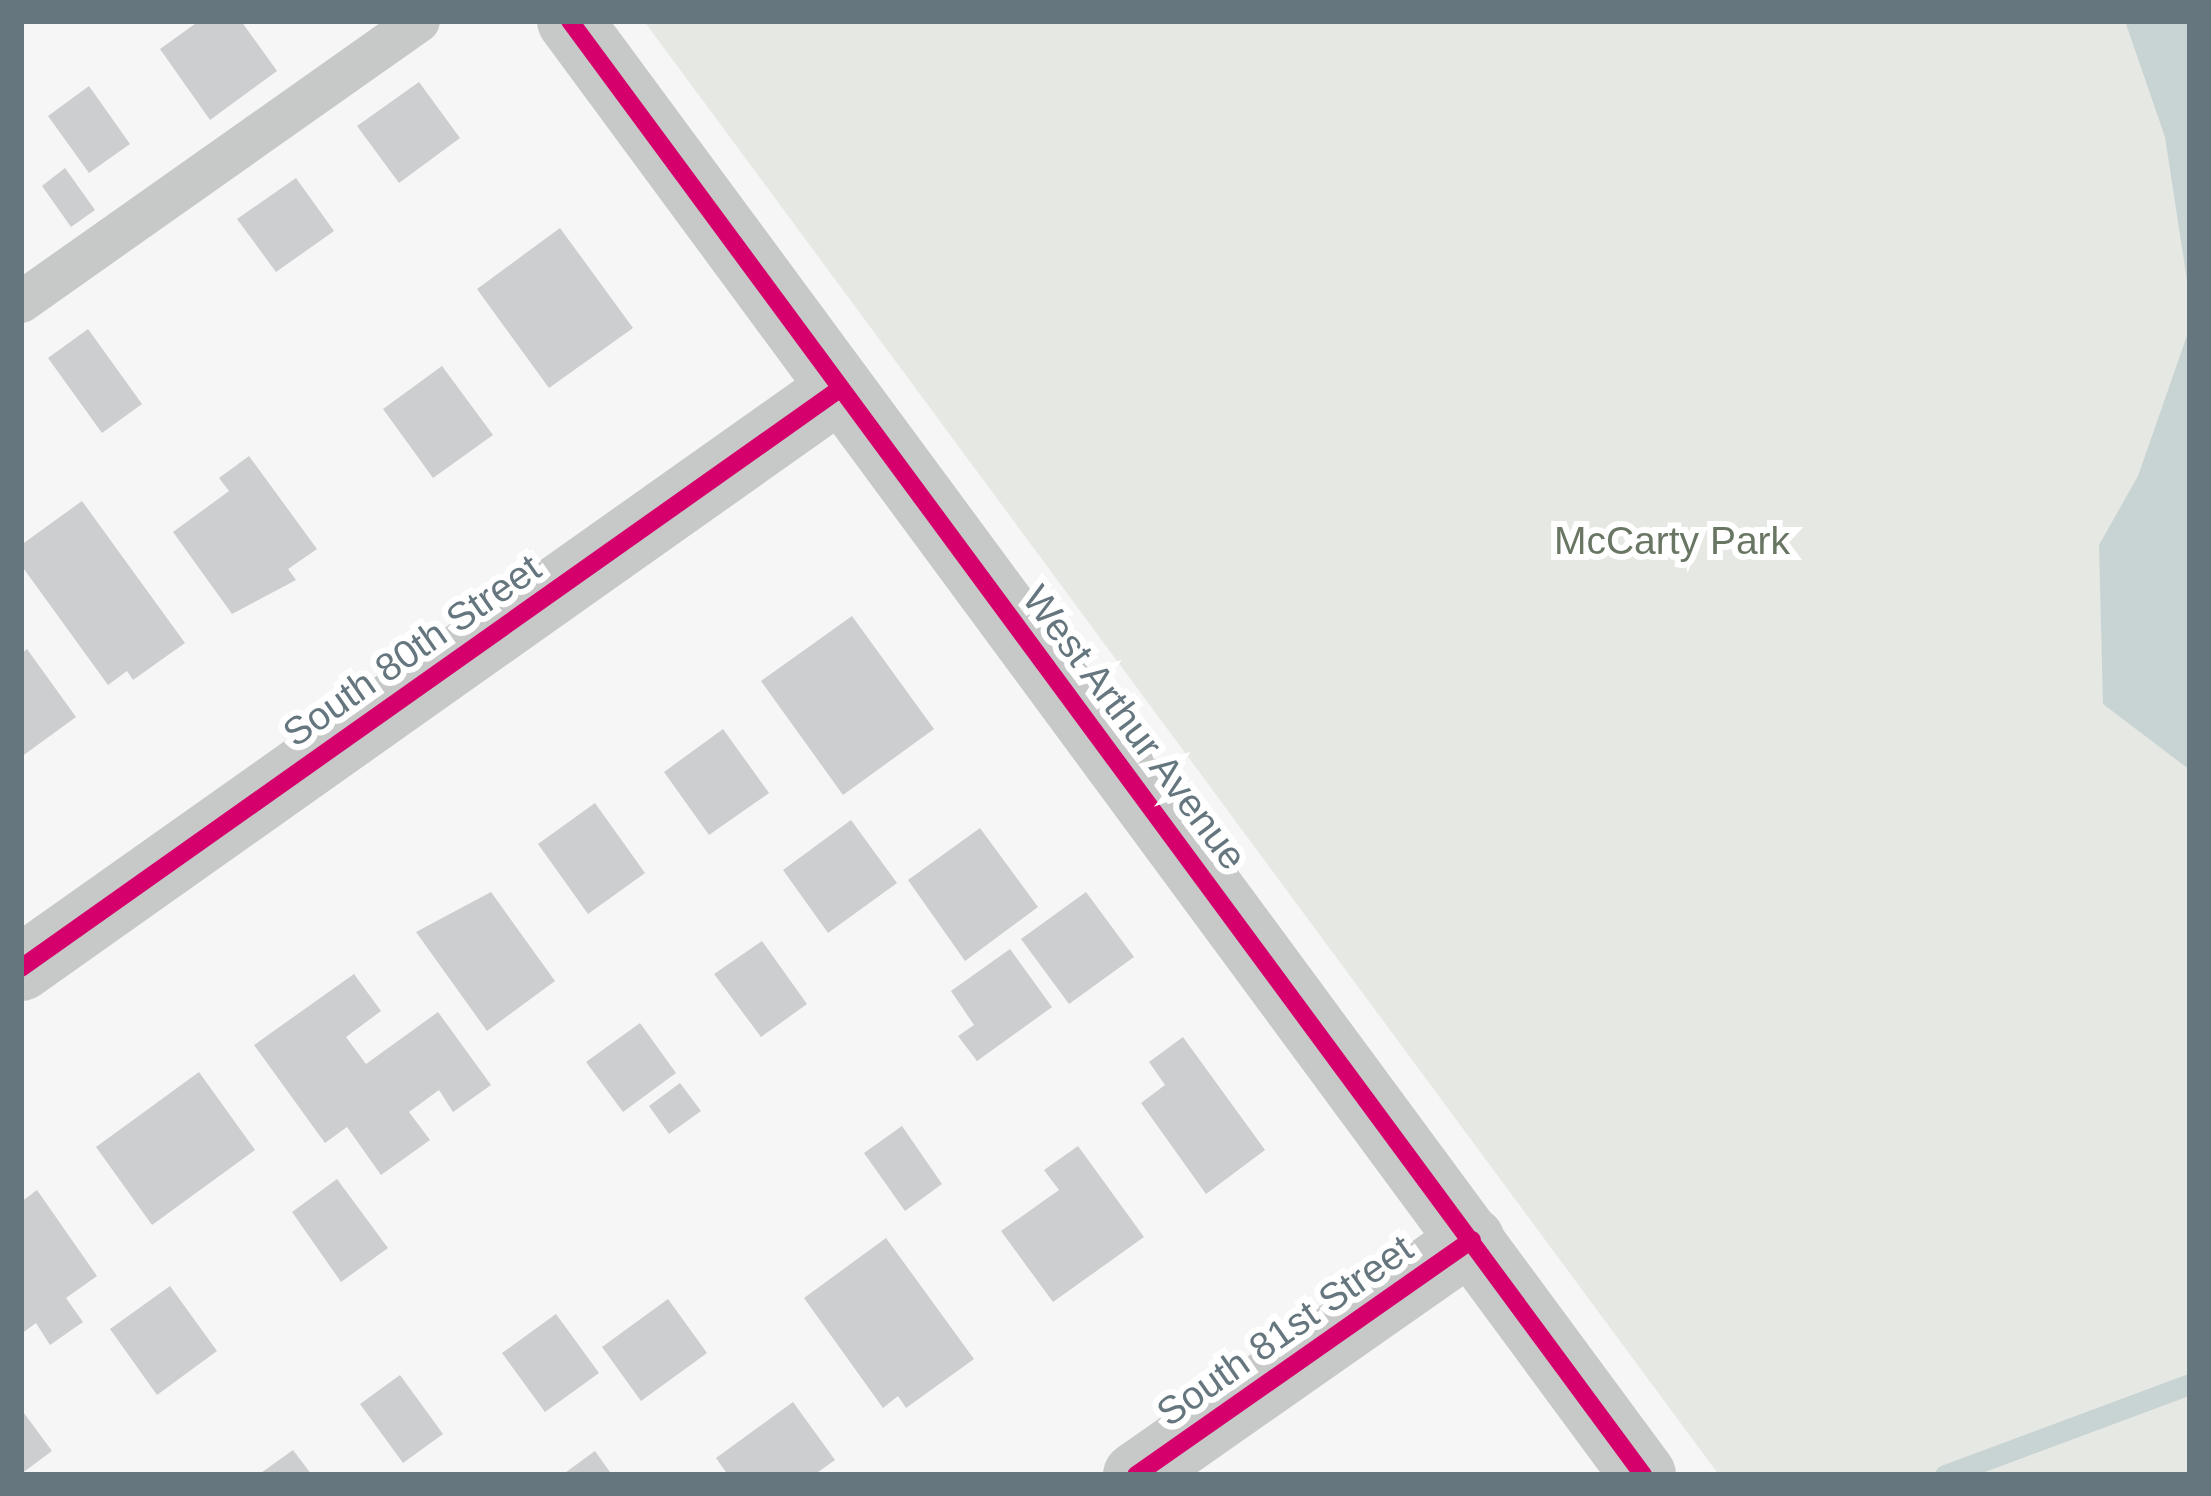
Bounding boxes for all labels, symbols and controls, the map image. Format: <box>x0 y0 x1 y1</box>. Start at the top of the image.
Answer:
park label: McCarty Park <box>1554 518 1790 564</box>
street label: South 80th Street <box>274 545 550 757</box>
street label: West Arthur Avenue <box>1011 575 1257 881</box>
street label: South 81st Street <box>1148 1225 1422 1437</box>

